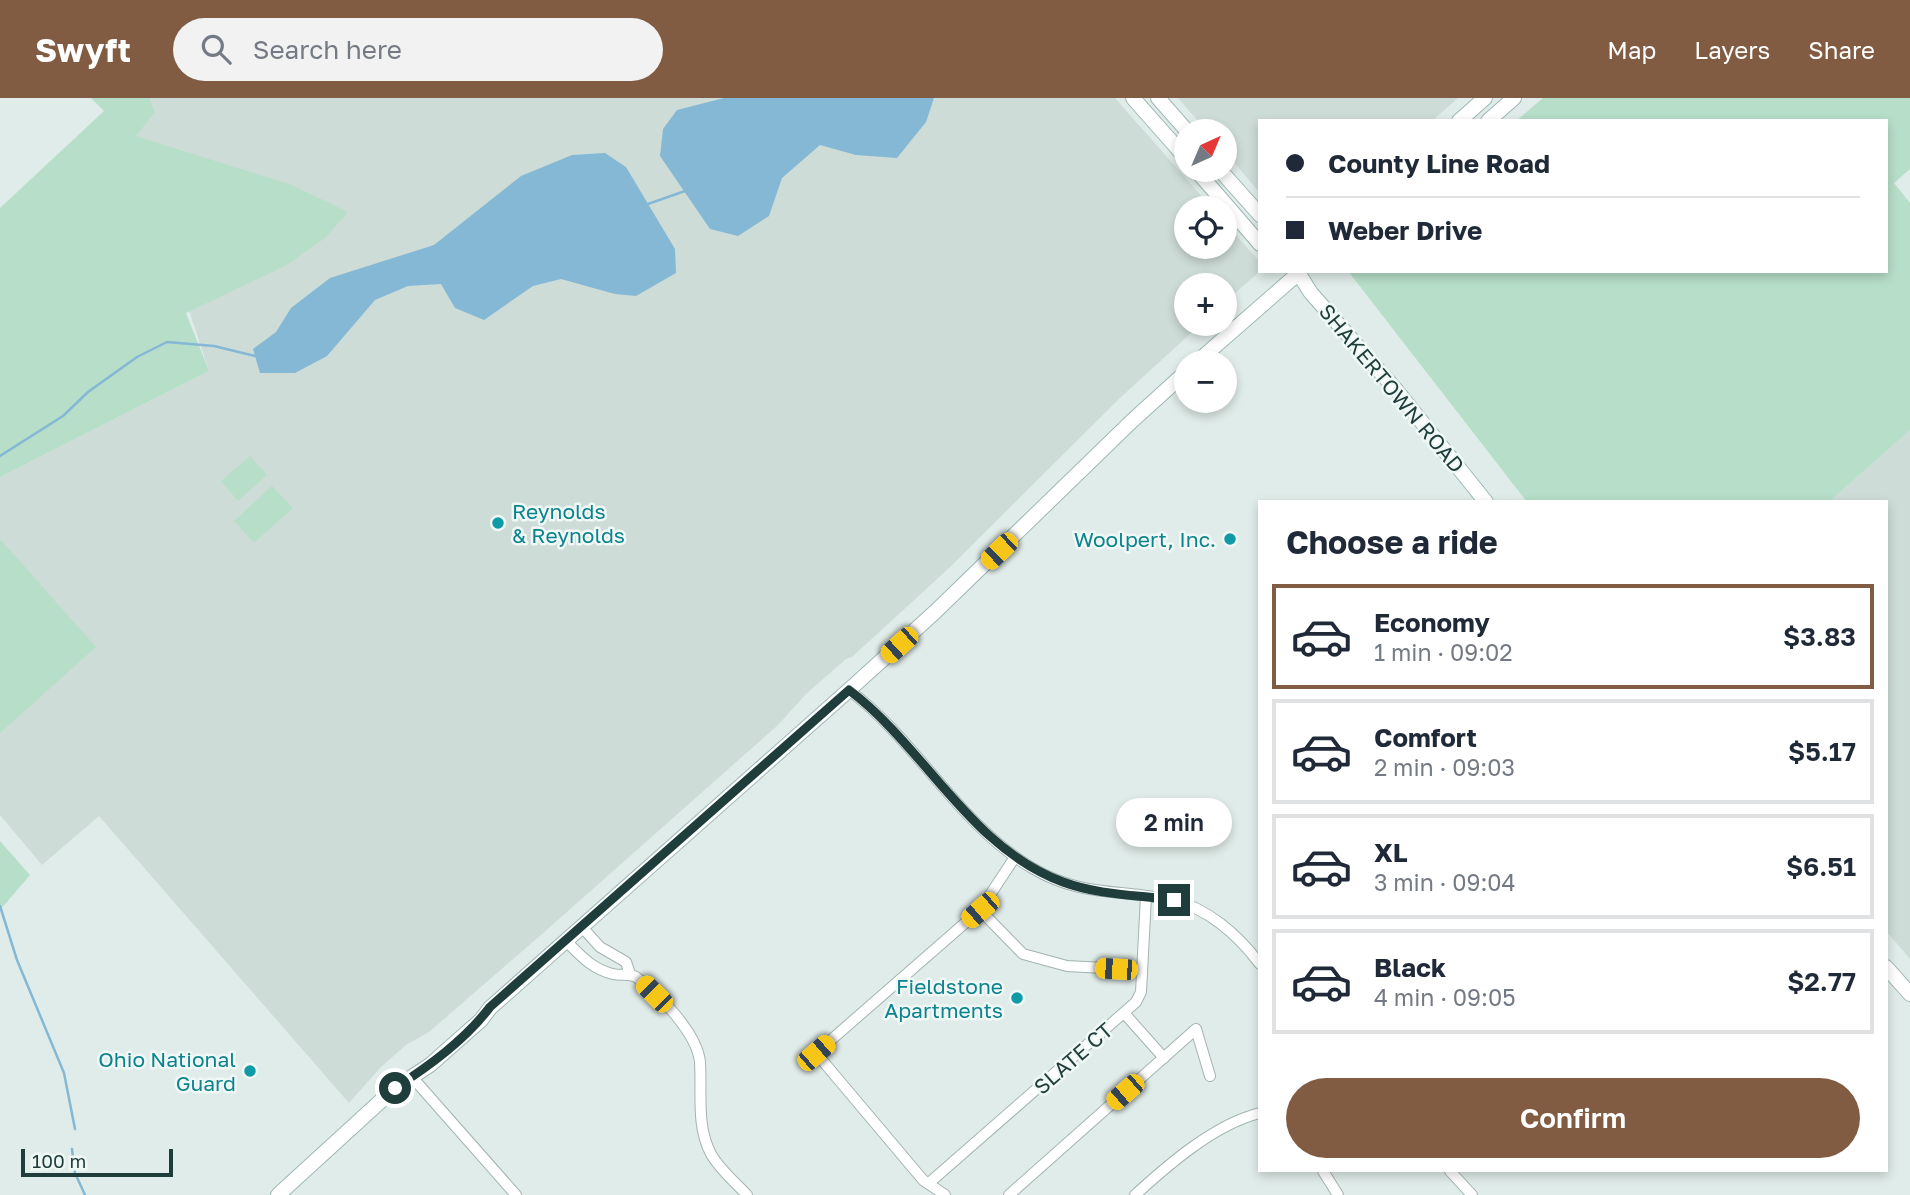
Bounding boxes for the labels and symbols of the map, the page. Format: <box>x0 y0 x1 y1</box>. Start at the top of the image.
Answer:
north arrow <box>1174 119 1237 182</box>
street label: SHAKERTOWN ROAD <box>1314 298 1470 478</box>
place label: Reynolds & Reynolds <box>512 498 625 548</box>
marker: Reynolds & Reynolds <box>490 515 506 531</box>
place label: Woolpert, Inc. <box>1074 526 1216 552</box>
car <box>977 529 1022 573</box>
marker: Woolpert, Inc. <box>1222 531 1238 547</box>
car <box>877 623 922 667</box>
callout: 2 min <box>1116 798 1232 848</box>
route end <box>1158 884 1190 916</box>
car <box>958 888 1003 932</box>
car <box>1095 957 1138 981</box>
car <box>632 972 677 1016</box>
place label: Fieldstone Apartments <box>884 973 1003 1023</box>
marker: Fieldstone Apartments <box>1009 990 1025 1006</box>
street label: SLATE CT <box>1028 1017 1118 1099</box>
car <box>794 1031 839 1075</box>
place label: Ohio National Guard <box>98 1046 236 1096</box>
marker: Ohio National Guard <box>242 1063 258 1079</box>
car <box>1103 1070 1148 1114</box>
route start <box>379 1072 411 1104</box>
scale bar <box>21 1146 173 1178</box>

